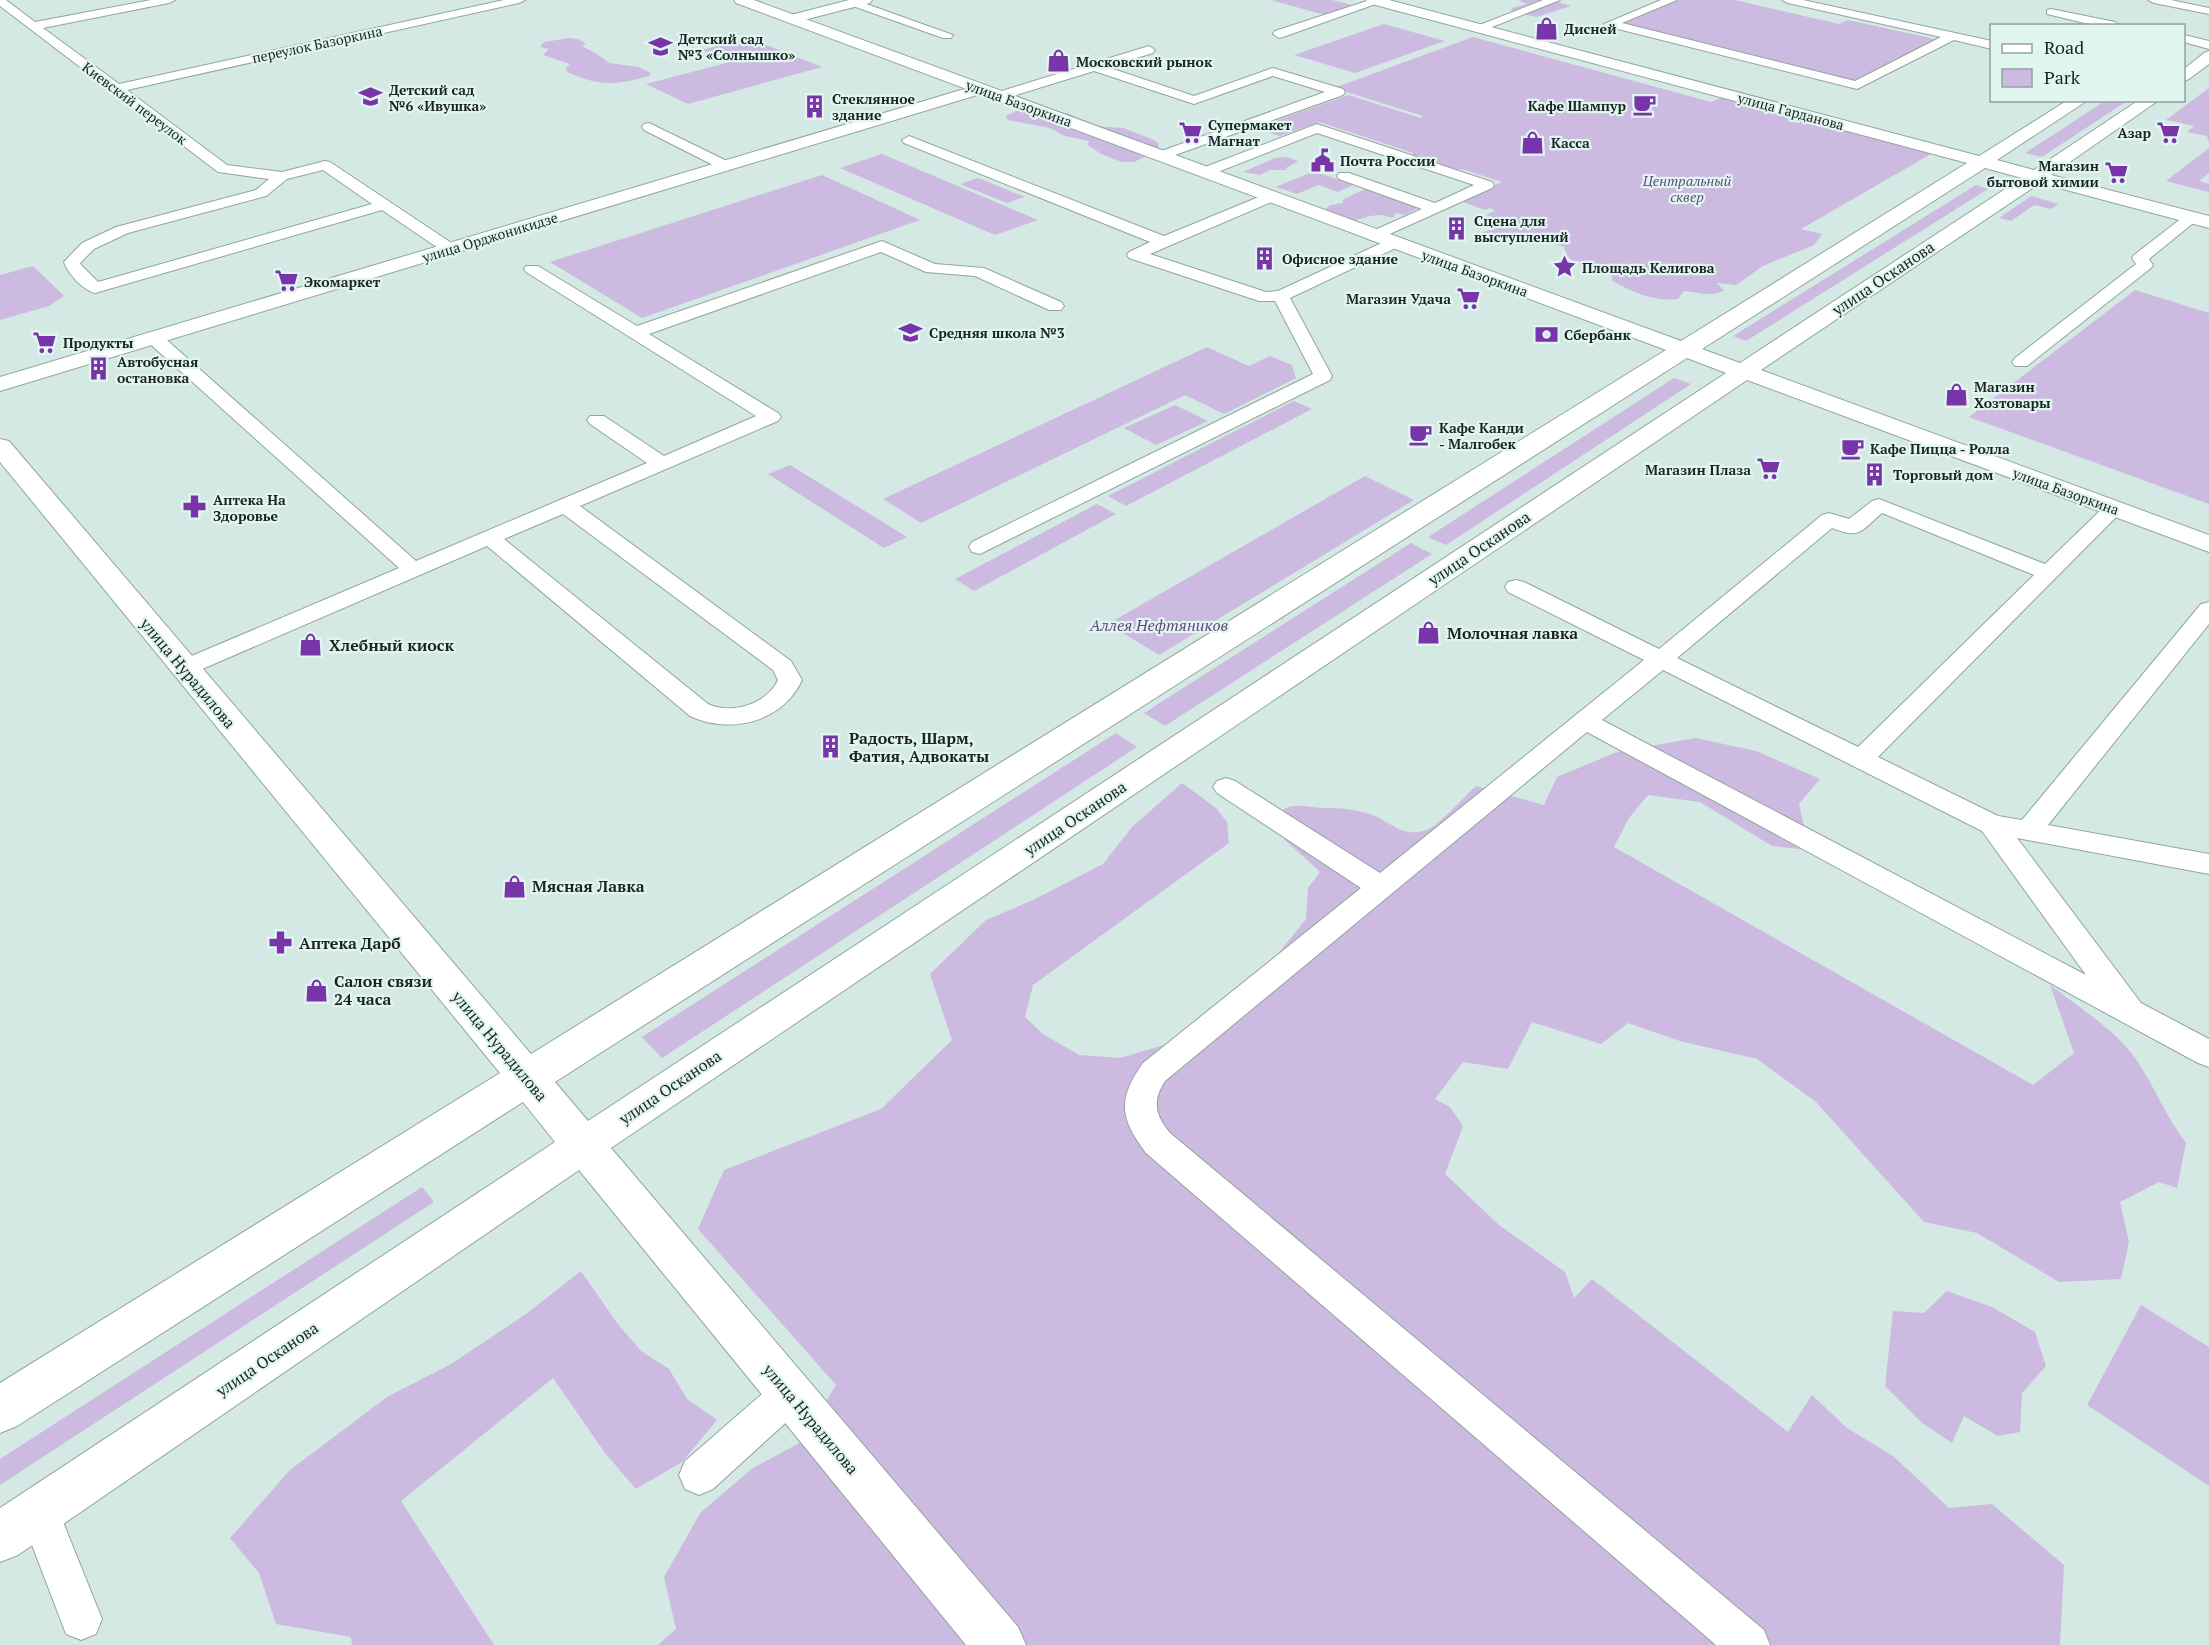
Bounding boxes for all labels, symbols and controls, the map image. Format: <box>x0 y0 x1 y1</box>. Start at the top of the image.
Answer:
shop icon: Дисней <box>1533 15 1559 41</box>
place label: Дисней <box>1564 19 1617 38</box>
street label: переулок Базоркина <box>250 21 384 67</box>
legend <box>1990 24 2185 102</box>
place label: Детский сад №3 «Солнышко» <box>678 29 795 64</box>
school or university icon: Детский сад №3 «Солнышко» <box>647 33 673 59</box>
text: Road <box>2044 35 2084 59</box>
shop icon: Московский рынок <box>1045 48 1071 74</box>
place label: Московский рынок <box>1076 52 1213 71</box>
street label: Киевский переулок <box>79 57 192 149</box>
text: Park <box>2044 65 2081 89</box>
street label: улица Базоркина <box>962 75 1075 131</box>
place label: Детский сад №6 «Ивушка» <box>389 80 486 115</box>
school or university icon: Детский сад №6 «Ивушка» <box>358 84 384 110</box>
street label: улица Гарданова <box>1735 87 1846 134</box>
place label: Стеклянное здание <box>832 89 916 124</box>
cafe icon: Кафе Шампур <box>1631 92 1657 118</box>
building icon: Стеклянное здание <box>801 93 827 119</box>
place label: Кафе Шампур <box>1528 96 1626 115</box>
place label: Супермакет Магнат <box>1208 115 1292 150</box>
supermarket icon: Супермакет Магнат <box>1177 119 1203 145</box>
supermarket icon: Азар <box>2156 119 2182 145</box>
place label: Азар <box>2117 123 2151 142</box>
shop icon: Касса <box>1520 129 1546 155</box>
place label: Касса <box>1551 133 1590 152</box>
public building icon: Почта России <box>1309 147 1335 173</box>
place label: Почта России <box>1340 151 1435 170</box>
place label: Магазин бытовой химии <box>1987 156 2099 191</box>
supermarket icon: Магазин бытовой химии <box>2104 160 2130 186</box>
park label: Центральный сквер <box>1642 171 1732 206</box>
street label: улица Орджоникидзе <box>419 207 560 267</box>
place label: Сцена для выступлений <box>1474 211 1569 246</box>
building icon: Сцена для выступлений <box>1443 215 1469 241</box>
street label: улица Осканова <box>1827 236 1939 321</box>
building icon: Офисное здание <box>1251 245 1277 271</box>
street label: улица Базоркина <box>1418 245 1531 301</box>
place label: Офисное здание <box>1282 249 1399 268</box>
place icon: Площадь Келигова <box>1551 254 1577 280</box>
place label: Площадь Келигова <box>1582 258 1715 277</box>
supermarket icon: Экомаркет <box>273 268 299 294</box>
place label: Экомаркет <box>304 272 381 291</box>
supermarket icon: Магазин Удача <box>1456 285 1482 311</box>
place label: Магазин Удача <box>1346 289 1451 308</box>
school or university icon: Средняя школа №3 <box>898 319 924 345</box>
bank icon: Сбербанк <box>1533 321 1559 347</box>
place label: Средняя школа №3 <box>929 323 1065 342</box>
place label: Сбербанк <box>1564 325 1632 344</box>
supermarket icon: Продукты <box>32 329 58 355</box>
place label: Продукты <box>63 333 134 352</box>
place label: Автобусная остановка <box>117 352 198 387</box>
building icon: Автобусная остановка <box>86 356 112 382</box>
place label: Магазин Хозтовары <box>1974 377 2051 412</box>
shop icon: Магазин Хозтовары <box>1943 381 1969 407</box>
place label: Кафе Канди - Малгобек <box>1439 418 1524 453</box>
cafe icon: Кафе Канди - Малгобек <box>1408 422 1434 448</box>
cafe icon: Кафе Пицца - Ролла <box>1839 435 1865 461</box>
place label: Кафе Пицца - Ролла <box>1870 439 2010 458</box>
supermarket icon: Магазин Плаза <box>1756 456 1782 482</box>
place label: Магазин Плаза <box>1645 460 1751 479</box>
building icon: Торговый дом <box>1862 461 1888 487</box>
street label: улица Базоркина <box>2009 463 2122 519</box>
place label: Торговый дом <box>1893 465 1994 484</box>
place label: Аптека На Здоровье <box>213 490 286 525</box>
pharmacy icon: Аптека На Здоровье <box>182 494 208 520</box>
street label: улица Осканова <box>1423 506 1535 591</box>
street label: улица Нурадилова <box>135 612 241 733</box>
park label: Аллея Нефтяников <box>1089 614 1229 636</box>
shop icon: Молочная лавка <box>1416 620 1442 646</box>
place label: Молочная лавка <box>1447 622 1578 644</box>
shop icon: Хлебный киоск <box>298 632 324 658</box>
place label: Хлебный киоск <box>329 634 455 656</box>
place label: Радость, Шарм, Фатия, Адвокаты <box>849 727 989 767</box>
building icon: Радость, Шарм, Фатия, Адвокаты <box>818 734 844 760</box>
street label: улица Осканова <box>1019 776 1131 861</box>
shop icon: Мясная Лавка <box>501 873 527 899</box>
place label: Мясная Лавка <box>532 875 645 897</box>
pharmacy icon: Аптека Дарб <box>268 930 294 956</box>
place label: Аптека Дарб <box>299 932 401 954</box>
place label: Салон связи 24 часа <box>334 970 432 1010</box>
shop icon: Салон связи 24 часа <box>303 977 329 1003</box>
street label: улица Нурадилова <box>447 985 553 1106</box>
street label: улица Осканова <box>614 1045 726 1130</box>
street label: улица Осканова <box>211 1317 323 1402</box>
street label: улица Нурадилова <box>758 1358 864 1479</box>

